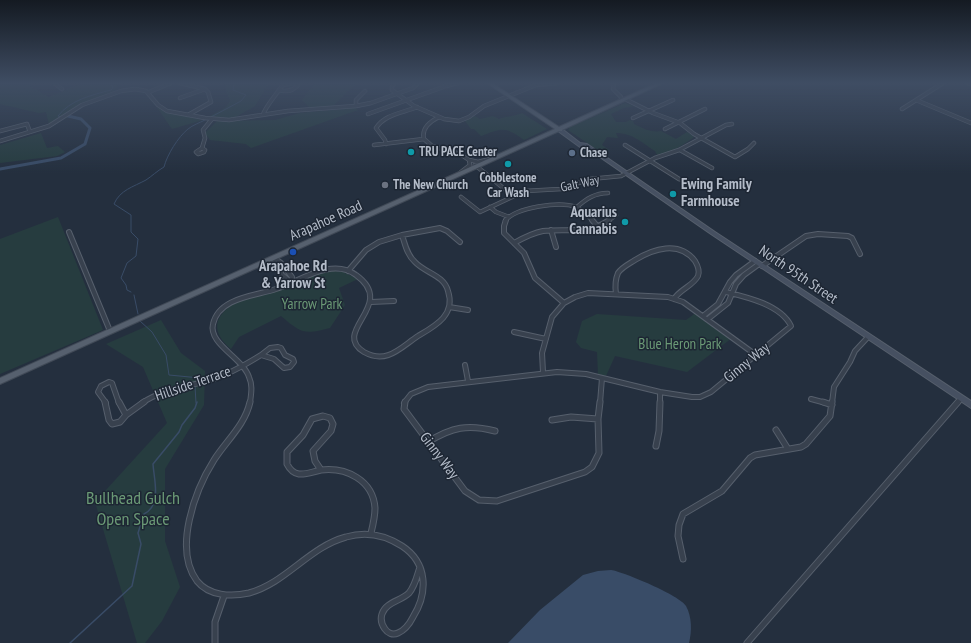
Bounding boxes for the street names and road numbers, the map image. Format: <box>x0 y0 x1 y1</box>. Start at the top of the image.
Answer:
street label: Galt Way <box>559 172 601 196</box>
street label: Arapahoe Road <box>287 197 365 245</box>
street label: North 95th Street <box>755 242 841 308</box>
street label: Ginny Way <box>720 339 774 387</box>
street label: Hillside Terrace <box>153 363 233 405</box>
street label: Ginny Way <box>416 429 462 483</box>

